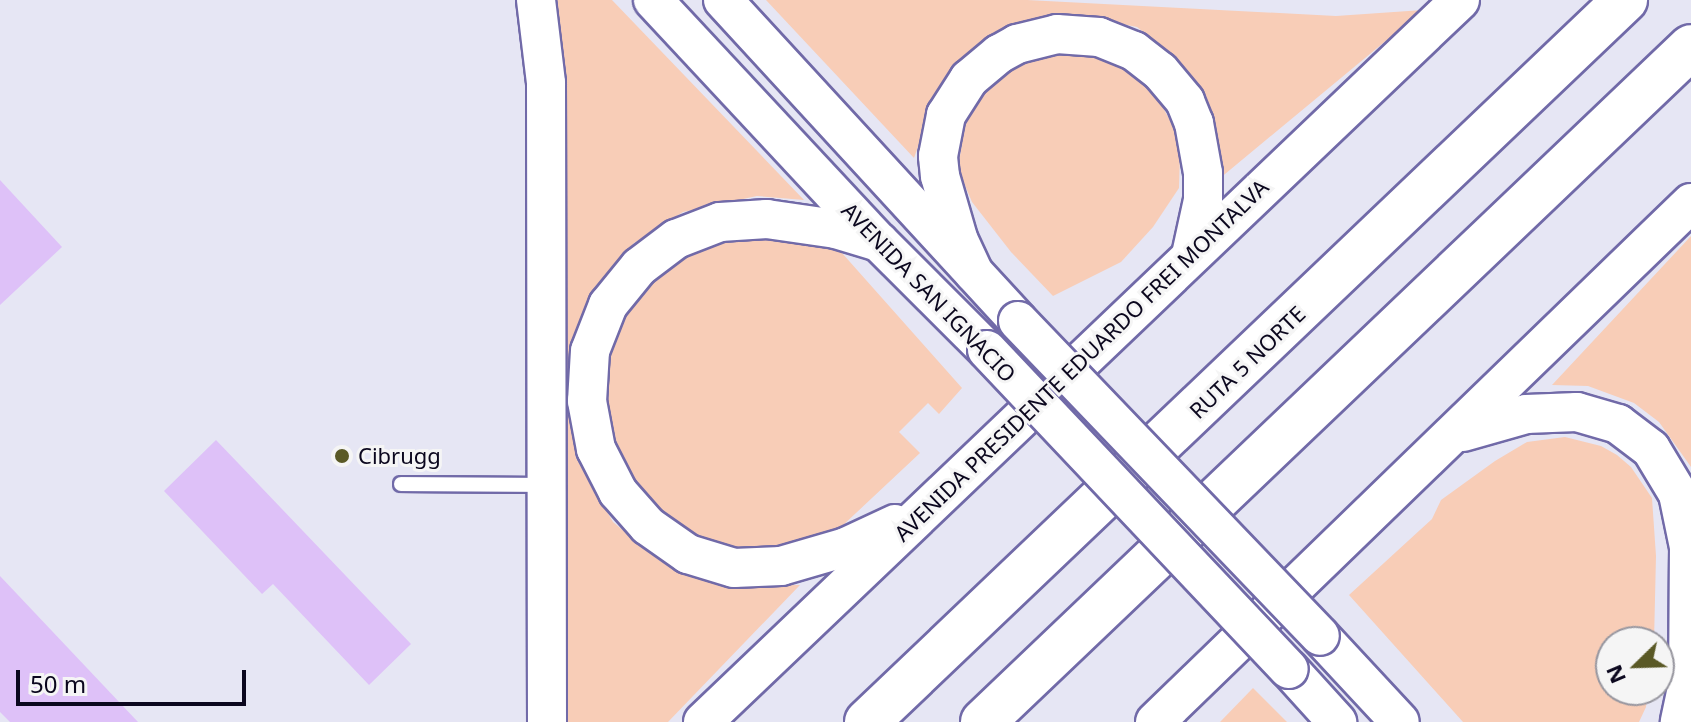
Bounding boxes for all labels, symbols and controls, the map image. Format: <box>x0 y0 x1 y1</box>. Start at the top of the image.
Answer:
street label: AVENIDA PRESIDENTE EDUARDO FREI MONTALVA <box>889 174 1273 546</box>
street label: AVENIDA SAN IGNACIO <box>836 197 1022 387</box>
street label: RUTA 5 NORTE <box>1184 300 1310 424</box>
place label: Cibrugg <box>358 443 441 469</box>
marker: Cibrugg <box>333 447 351 465</box>
north arrow <box>1595 626 1675 706</box>
scale bar <box>20 654 250 704</box>
text: N <box>1597 661 1632 689</box>
text: 50 m <box>30 667 86 700</box>

